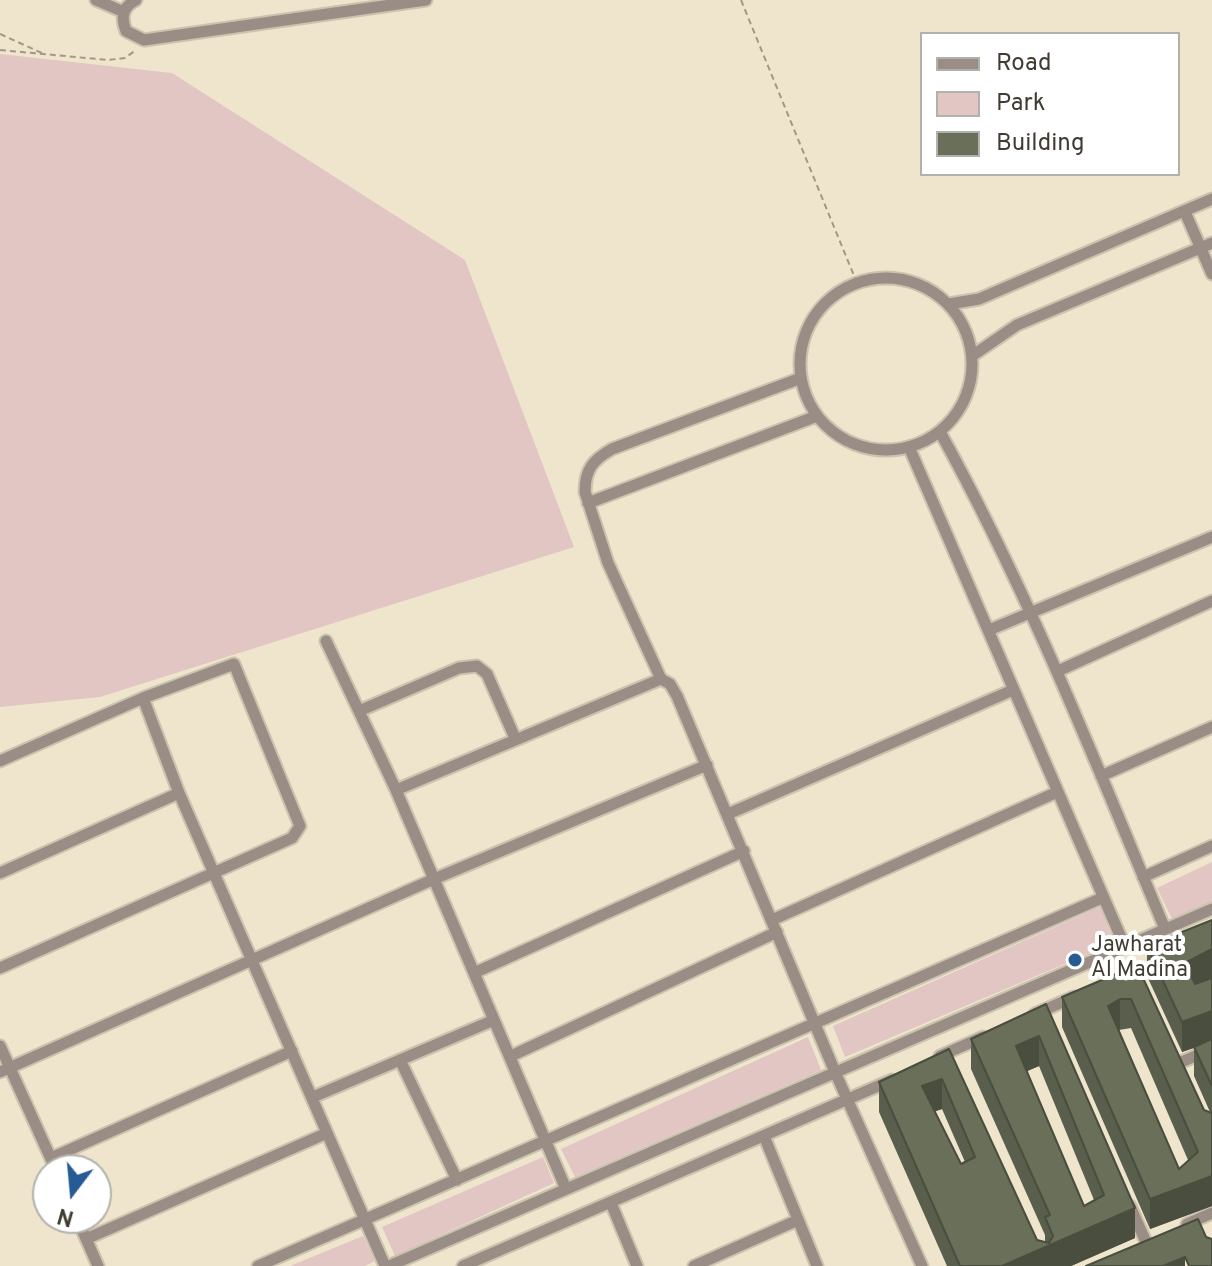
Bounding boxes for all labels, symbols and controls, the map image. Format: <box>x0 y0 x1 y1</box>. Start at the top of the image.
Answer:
legend <box>920 32 1180 176</box>
text: Road <box>996 49 1052 79</box>
text: Park <box>996 89 1046 119</box>
text: Building <box>996 129 1085 159</box>
place label: Jawharat Al Madina <box>1091 934 1188 986</box>
marker: Jawharat Al Madina <box>1066 951 1084 969</box>
north arrow <box>32 1154 112 1234</box>
text: N <box>54 1200 77 1231</box>

